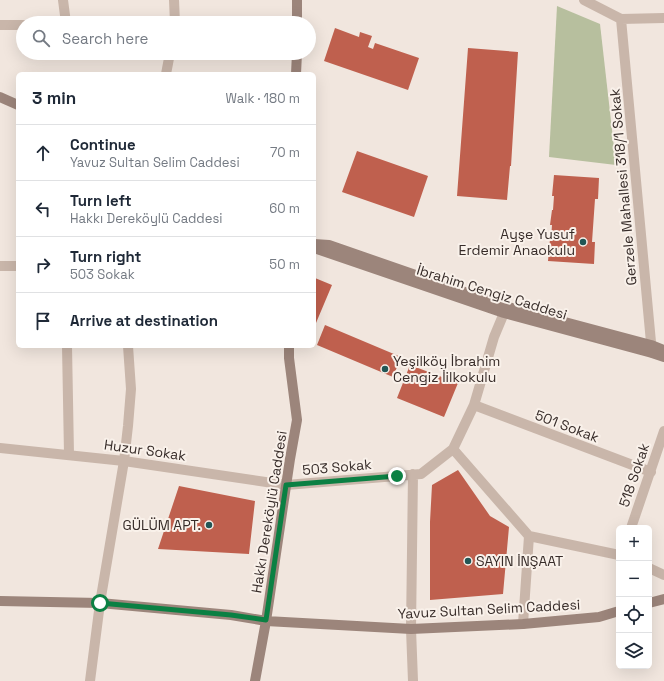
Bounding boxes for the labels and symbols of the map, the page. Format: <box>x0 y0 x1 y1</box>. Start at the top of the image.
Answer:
street label: Gerzele Mahallesi 318/1 Sokak <box>605 87 641 286</box>
place label: Ayşe Yusuf Erdemir Anaokulu <box>459 225 575 259</box>
marker: Ayşe Yusuf Erdemir Anaokulu <box>578 237 588 247</box>
street label: İbrahim Cengiz Caddesi <box>415 261 569 323</box>
place label: Yeşilköy İbrahim Cengiz İilkokulu <box>393 352 500 386</box>
marker: Yeşilköy İbrahim Cengiz İilkokulu <box>380 364 390 374</box>
street label: 501 Sokak <box>532 406 602 447</box>
street label: Hakkı Dereköylü Caddesi <box>247 430 291 594</box>
street label: Huzur Sokak <box>103 435 188 465</box>
street label: 518 Sokak <box>615 440 653 509</box>
street label: 503 Sokak <box>302 455 373 479</box>
route end <box>388 467 406 485</box>
place label: GÜLÜM APT. <box>123 516 201 534</box>
marker: GÜLÜM APT. <box>204 520 214 530</box>
place label: SAYIN İNŞAAT <box>476 552 563 570</box>
marker: SAYIN İNŞAAT <box>463 556 473 566</box>
route start <box>91 594 109 612</box>
street label: Yavuz Sultan Selim Caddesi <box>397 595 581 623</box>

